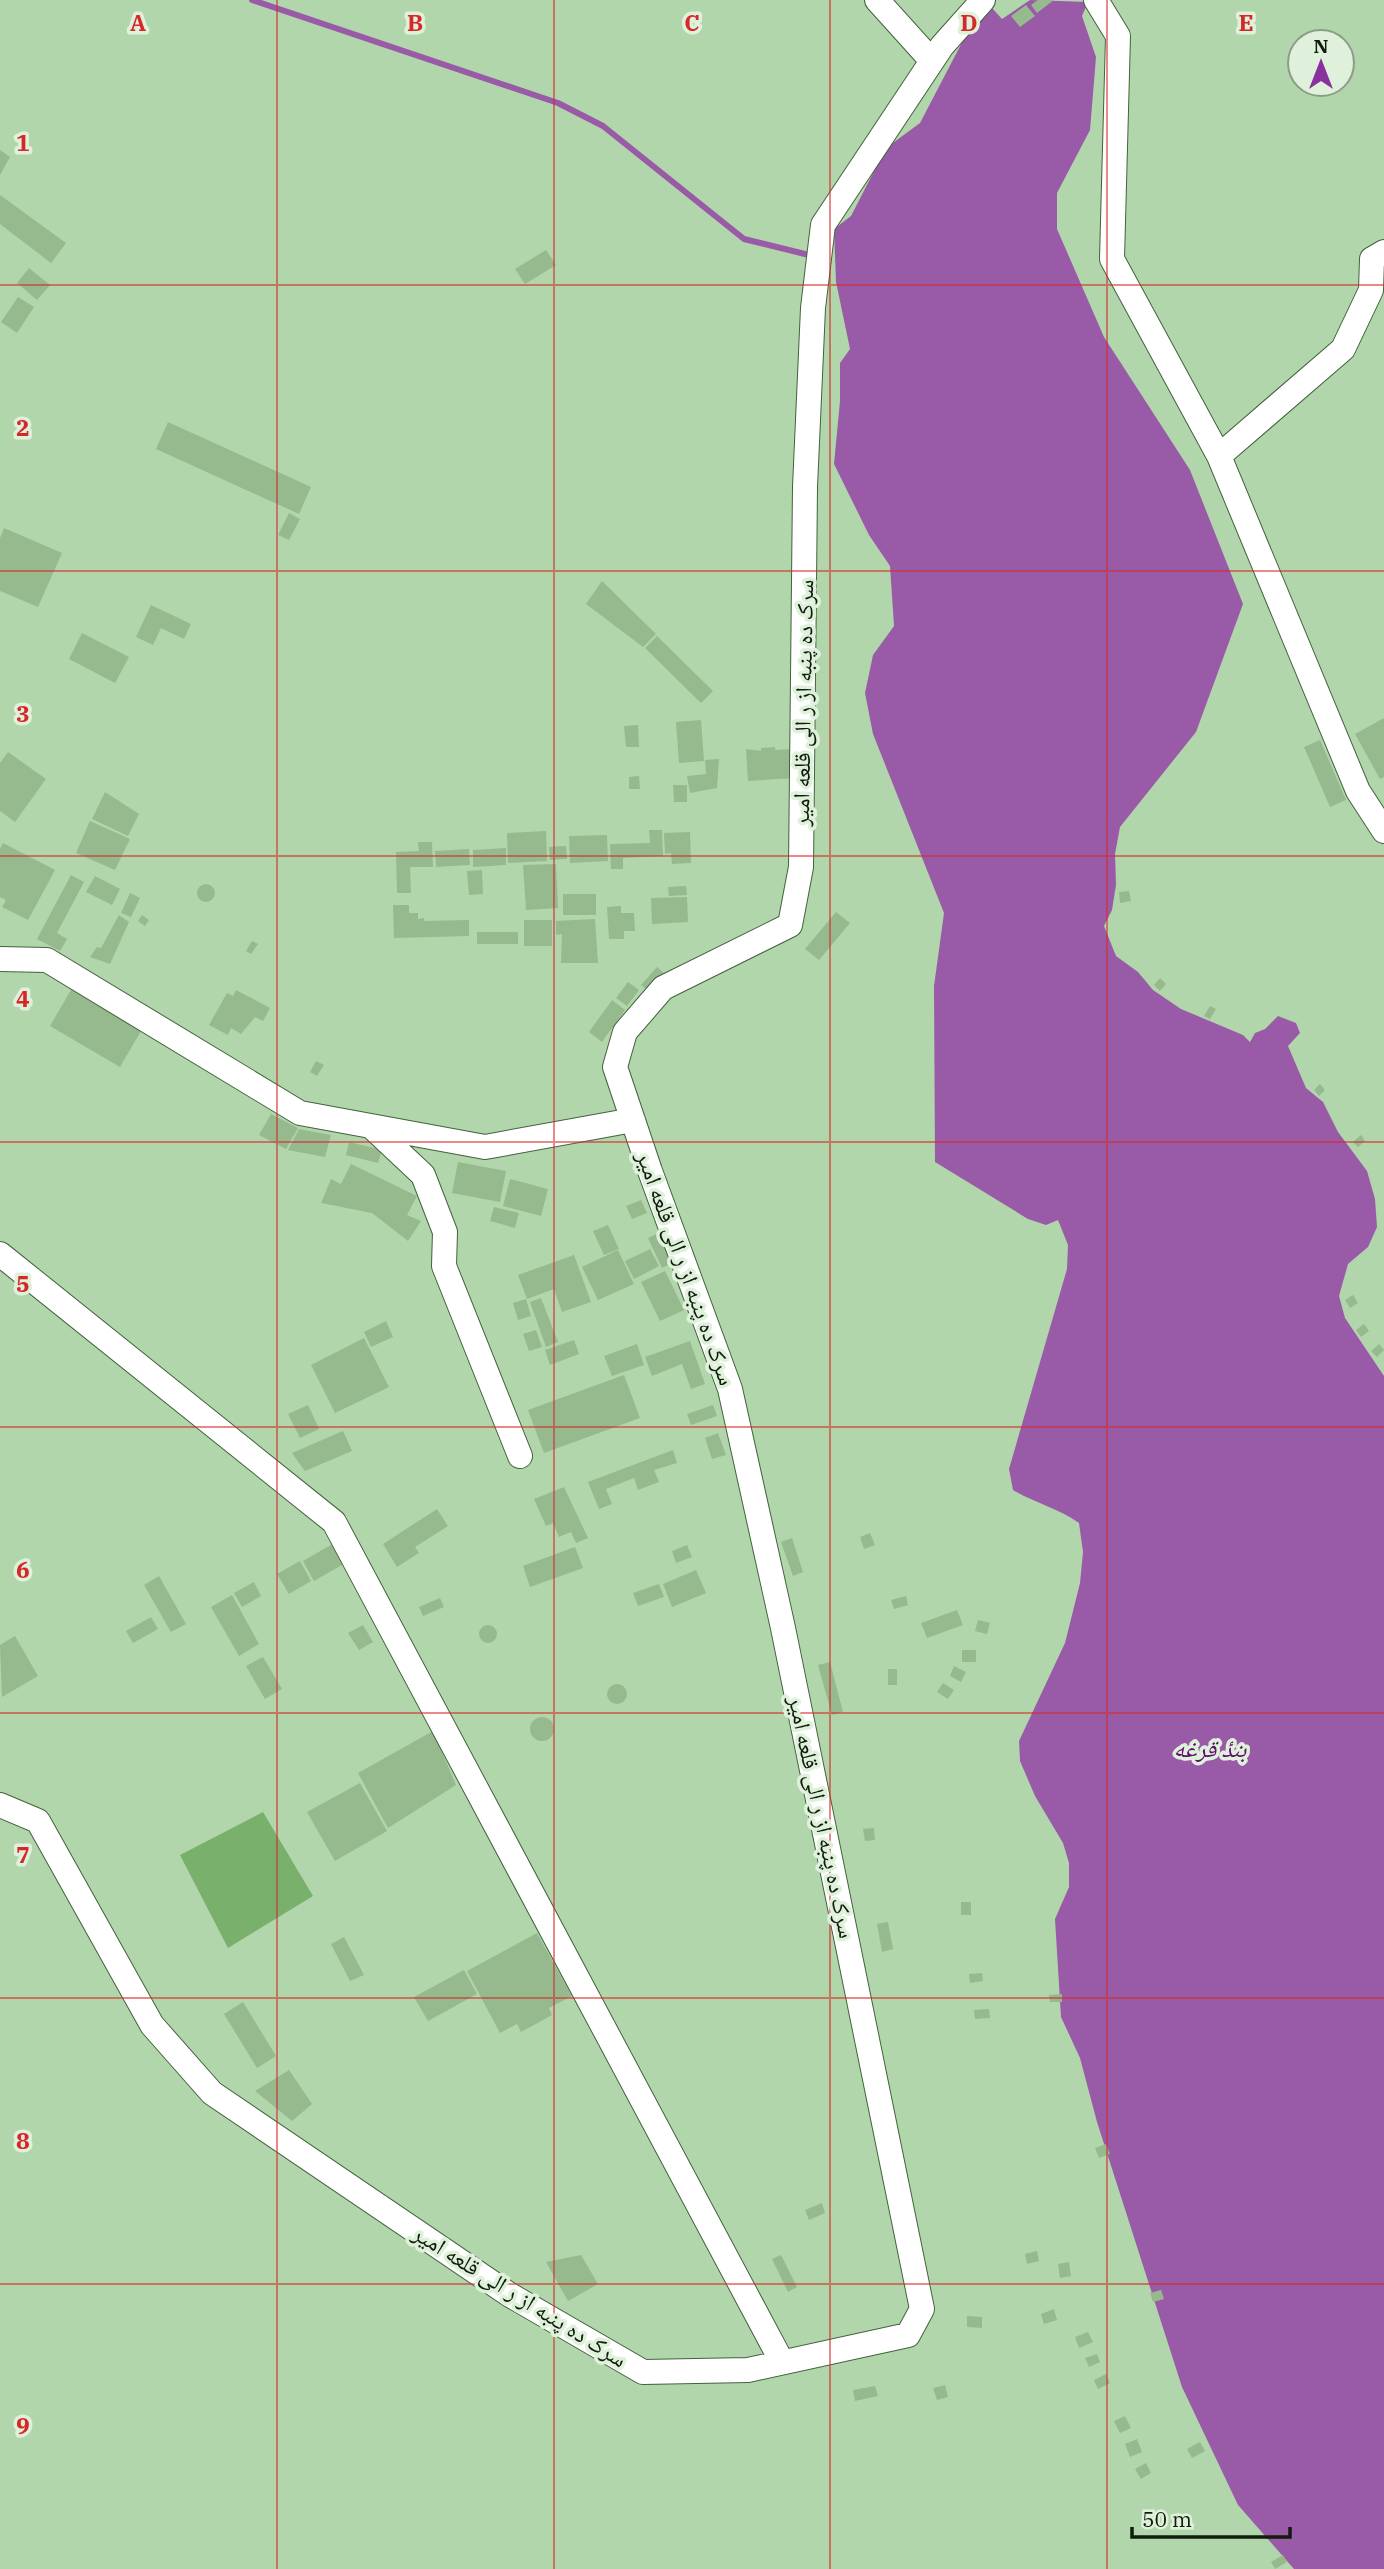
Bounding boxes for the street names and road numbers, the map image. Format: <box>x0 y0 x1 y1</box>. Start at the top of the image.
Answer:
street label: سرک ده پنبه از ر الی قلعه امیر <box>785 579 819 828</box>
street label: سرک ده پنبه از ر الی قلعه امیر <box>630 1145 743 1389</box>
street label: سرک ده پنبه از ر الی قلعه امیر <box>782 1692 863 1941</box>
street label: سرک ده پنبه از ر الی قلعه امیر <box>407 2216 633 2374</box>

